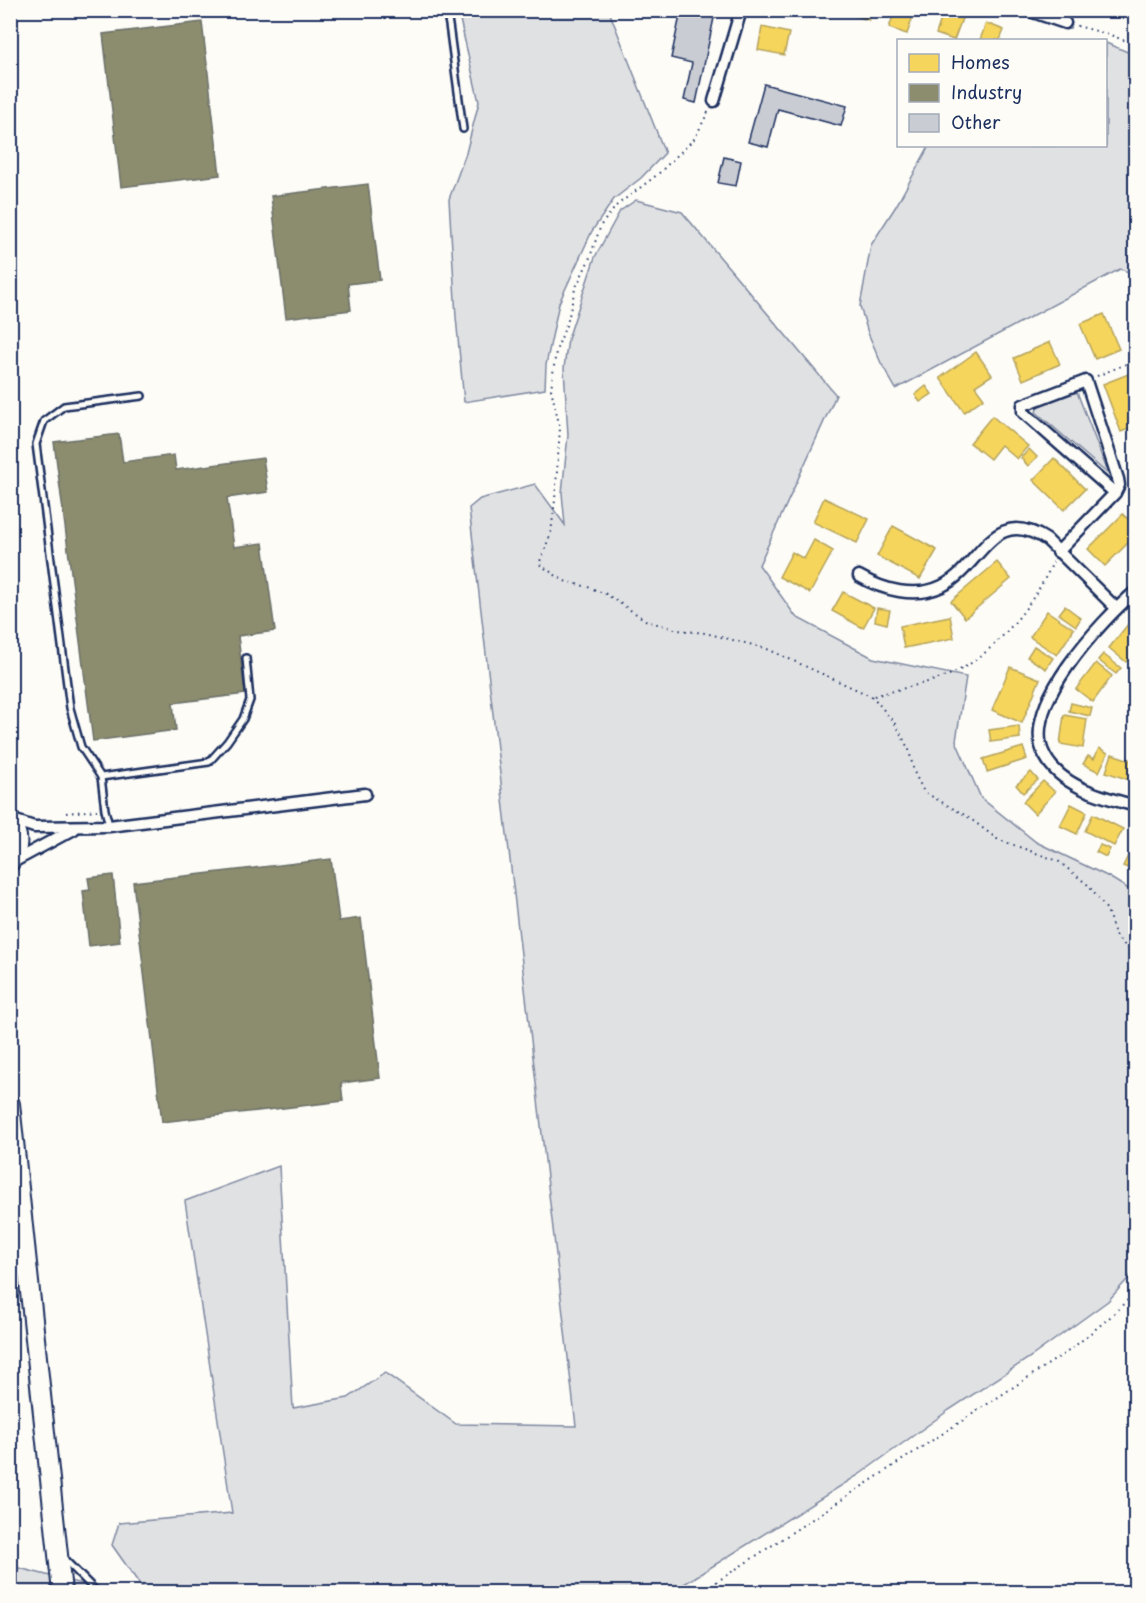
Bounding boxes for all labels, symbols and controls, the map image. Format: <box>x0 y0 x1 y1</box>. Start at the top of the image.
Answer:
legend <box>897 39 1107 147</box>
text: Homes <box>951 48 1009 75</box>
text: Industry <box>951 78 1022 105</box>
text: Other <box>951 108 1001 135</box>

